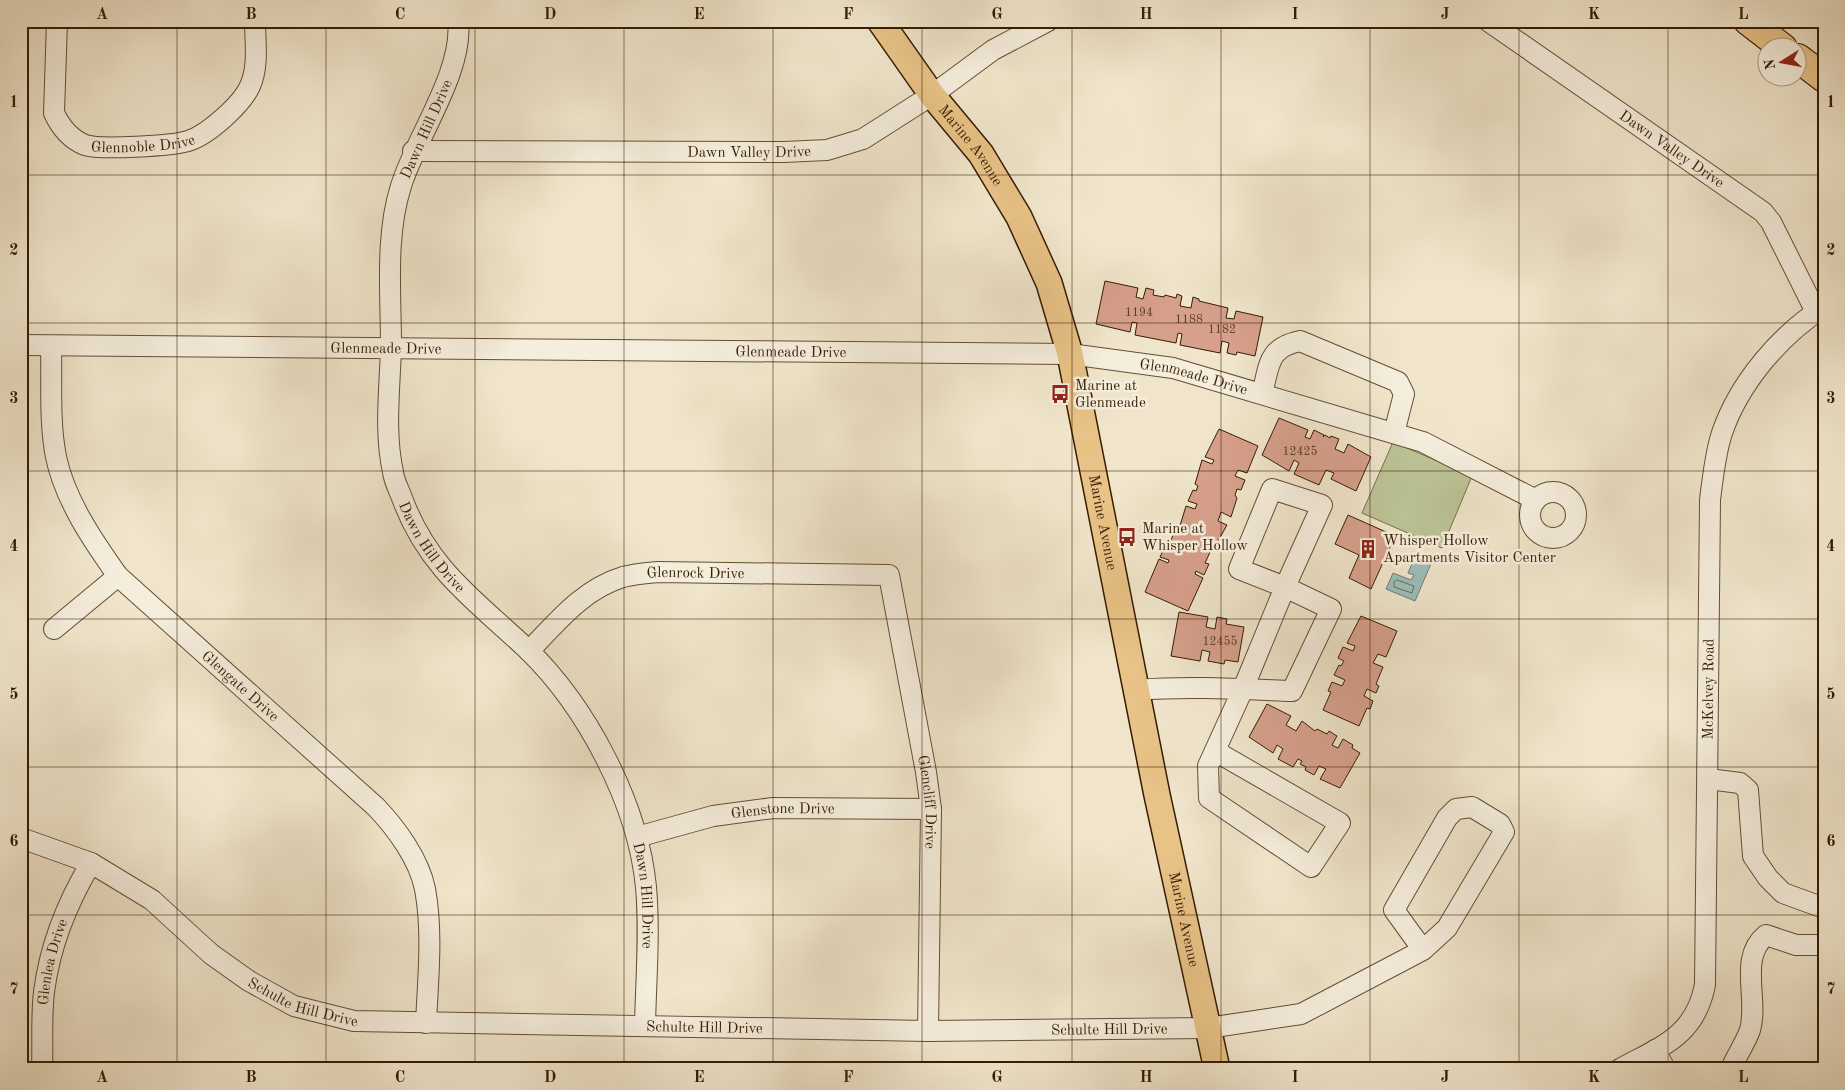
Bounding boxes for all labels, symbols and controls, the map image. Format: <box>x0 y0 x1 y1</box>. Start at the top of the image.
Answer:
text: A <box>96 7 108 23</box>
text: B <box>245 7 257 23</box>
text: C <box>395 7 405 23</box>
text: D <box>544 7 556 23</box>
text: E <box>693 7 705 23</box>
text: F <box>843 7 854 23</box>
text: G <box>991 7 1003 23</box>
text: H <box>1139 7 1153 23</box>
text: I <box>1291 7 1299 23</box>
text: J <box>1441 7 1450 23</box>
text: K <box>1588 7 1600 23</box>
text: L <box>1738 7 1749 23</box>
north arrow <box>1758 38 1808 88</box>
text: N <box>1762 57 1778 71</box>
street label: Dawn Hill Drive <box>399 78 456 181</box>
text: 1 <box>9 95 19 111</box>
text: 1 <box>1826 95 1836 111</box>
street label: Marine Avenue <box>935 103 1004 189</box>
street label: Dawn Valley Drive <box>1616 109 1726 192</box>
street label: Glennoble Drive <box>90 133 198 156</box>
street label: Dawn Valley Drive <box>687 145 811 161</box>
text: 2 <box>9 243 19 259</box>
text: 2 <box>1826 243 1836 259</box>
house number: 1194 <box>1125 307 1153 319</box>
house number: 1188 <box>1175 314 1203 326</box>
house number: 1182 <box>1208 324 1236 336</box>
street label: Glenmeade Drive <box>330 342 442 358</box>
street label: Glenmeade Drive <box>735 345 847 361</box>
street label: Glenmeade Drive <box>1139 358 1249 399</box>
place label: Marine at Glenmeade <box>1075 379 1146 411</box>
bus stop icon: Marine at Glenmeade <box>1049 383 1071 405</box>
text: 3 <box>9 391 19 407</box>
text: 3 <box>1826 391 1836 407</box>
house number: 12425 <box>1283 445 1317 458</box>
street label: Marine Avenue <box>1085 474 1119 572</box>
street label: Dawn Hill Drive <box>395 500 467 596</box>
place label: Marine at Whisper Hollow <box>1142 522 1248 554</box>
bus stop icon: Marine at Whisper Hollow <box>1116 526 1138 548</box>
place label: Whisper Hollow Apartments Visitor Center <box>1383 534 1556 566</box>
building icon: Whisper Hollow Apartments Visitor Center <box>1357 538 1379 560</box>
text: 4 <box>9 539 19 555</box>
text: 4 <box>1826 539 1836 555</box>
street label: Glenrock Drive <box>646 566 745 582</box>
house number: 12455 <box>1203 635 1237 648</box>
street label: McKelvey Road <box>1702 638 1718 740</box>
street label: Glengate Drive <box>198 649 281 725</box>
text: 5 <box>9 687 19 703</box>
text: 5 <box>1826 687 1836 703</box>
street label: Glencliff Drive <box>914 754 937 849</box>
street label: Glenstone Drive <box>730 802 835 823</box>
text: 6 <box>9 834 19 850</box>
text: 6 <box>1826 834 1836 850</box>
street label: Dawn Hill Drive <box>629 841 654 949</box>
street label: Marine Avenue <box>1165 871 1200 969</box>
street label: Glenlea Drive <box>37 917 71 1006</box>
street label: Schulte Hill Drive <box>245 976 358 1030</box>
text: 7 <box>9 982 19 998</box>
text: 7 <box>1826 982 1836 998</box>
street label: Schulte Hill Drive <box>646 1020 763 1037</box>
street label: Schulte Hill Drive <box>1051 1022 1168 1039</box>
text: A <box>96 1070 108 1086</box>
text: B <box>245 1070 257 1086</box>
text: C <box>395 1070 405 1086</box>
text: D <box>544 1070 556 1086</box>
text: E <box>693 1070 705 1086</box>
text: F <box>843 1070 854 1086</box>
text: G <box>991 1070 1003 1086</box>
text: H <box>1139 1070 1153 1086</box>
text: I <box>1291 1070 1299 1086</box>
text: J <box>1441 1070 1450 1086</box>
text: K <box>1588 1070 1600 1086</box>
text: L <box>1738 1070 1749 1086</box>

